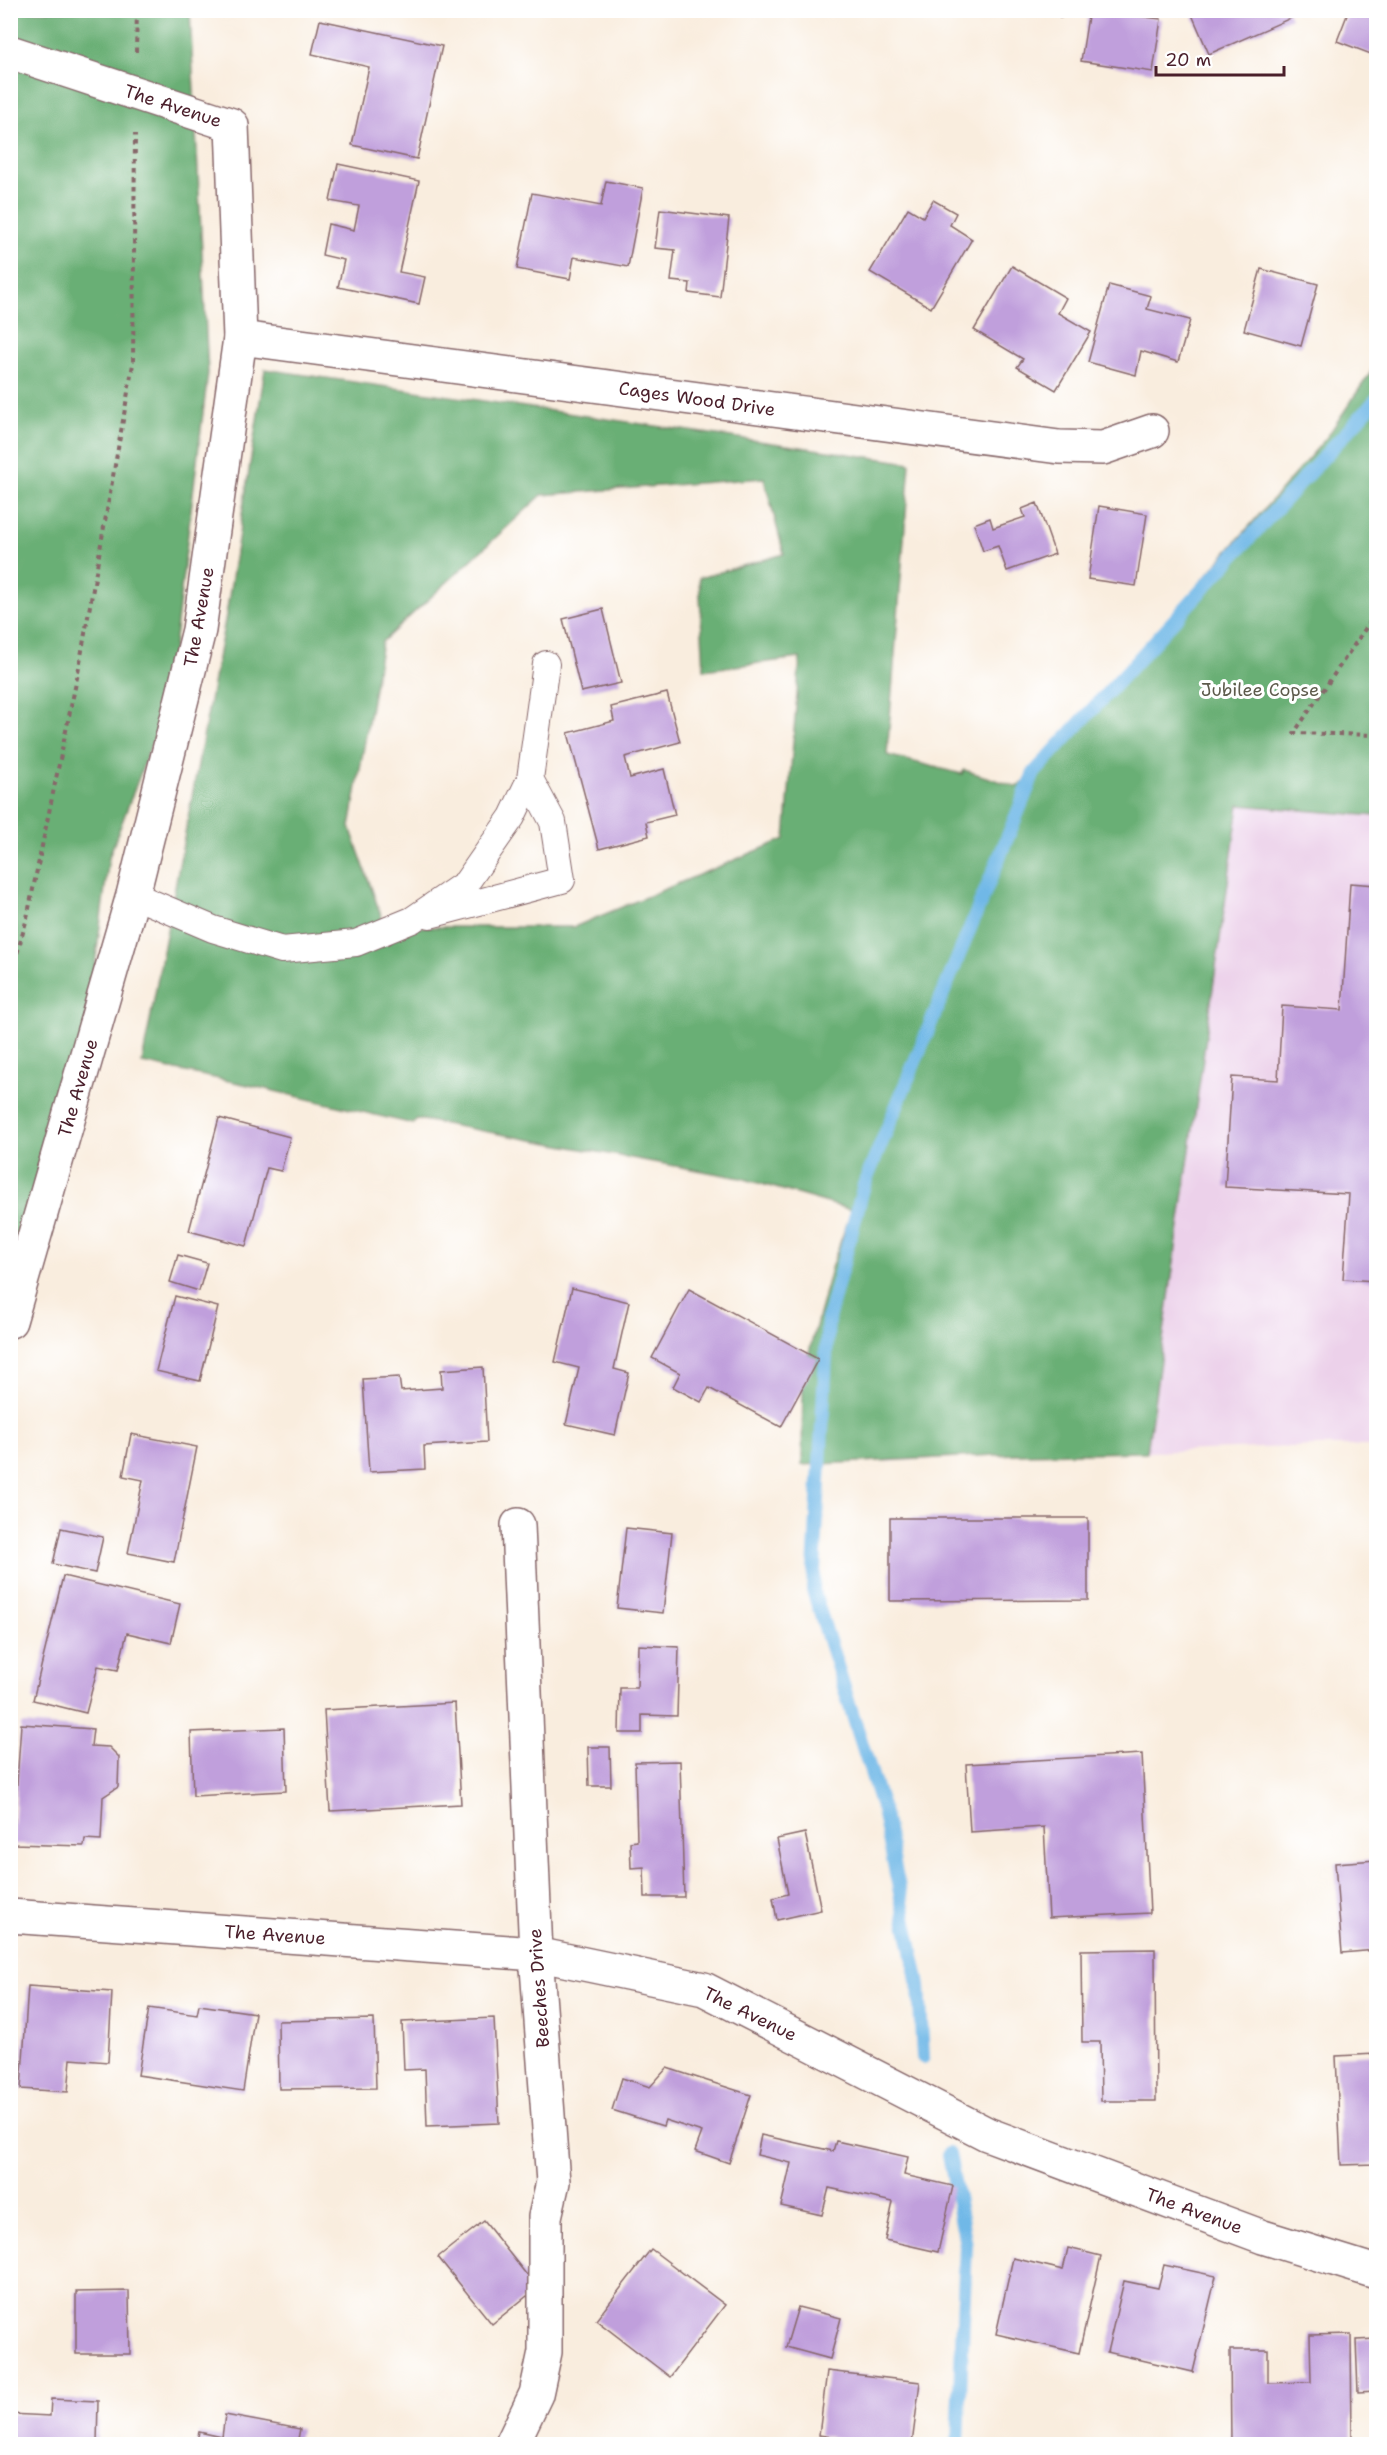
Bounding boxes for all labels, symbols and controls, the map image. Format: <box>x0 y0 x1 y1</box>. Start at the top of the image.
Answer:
scale bar <box>1156 39 1284 77</box>
text: 20 m <box>1165 48 1211 72</box>
street label: The Avenue <box>121 79 225 133</box>
street label: Cages Wood Drive <box>617 376 777 422</box>
street label: The Avenue <box>178 565 220 669</box>
park label: Jubilee Copse <box>1201 678 1319 702</box>
street label: The Avenue <box>53 1036 103 1140</box>
street label: The Avenue <box>224 1919 326 1951</box>
street label: Beeches Drive <box>523 1928 555 2048</box>
street label: The Avenue <box>699 1981 801 2047</box>
street label: The Avenue <box>1142 2182 1246 2240</box>

